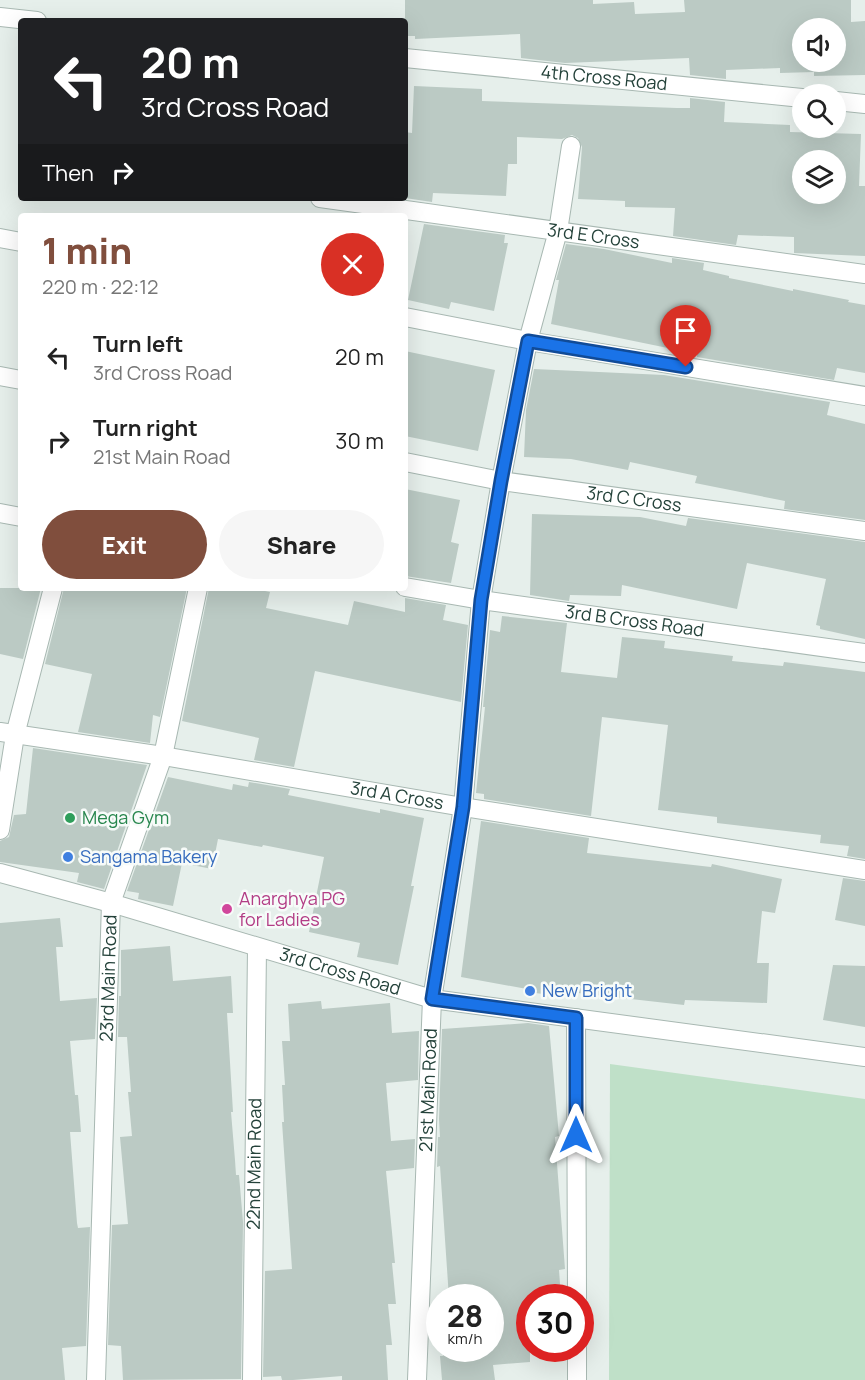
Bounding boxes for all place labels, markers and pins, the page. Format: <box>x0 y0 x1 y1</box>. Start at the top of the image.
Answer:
pin <box>660 305 711 367</box>
place label: Mega Gym <box>82 805 169 829</box>
marker: Mega Gym <box>63 811 77 825</box>
place label: Sangama Bakery <box>80 844 218 868</box>
marker: Sangama Bakery <box>61 850 75 864</box>
place label: Anarghya PG for Ladies <box>239 886 345 931</box>
marker: Anarghya PG for Ladies <box>220 902 234 916</box>
place label: New Bright <box>542 978 632 1002</box>
marker: New Bright <box>523 984 537 998</box>

